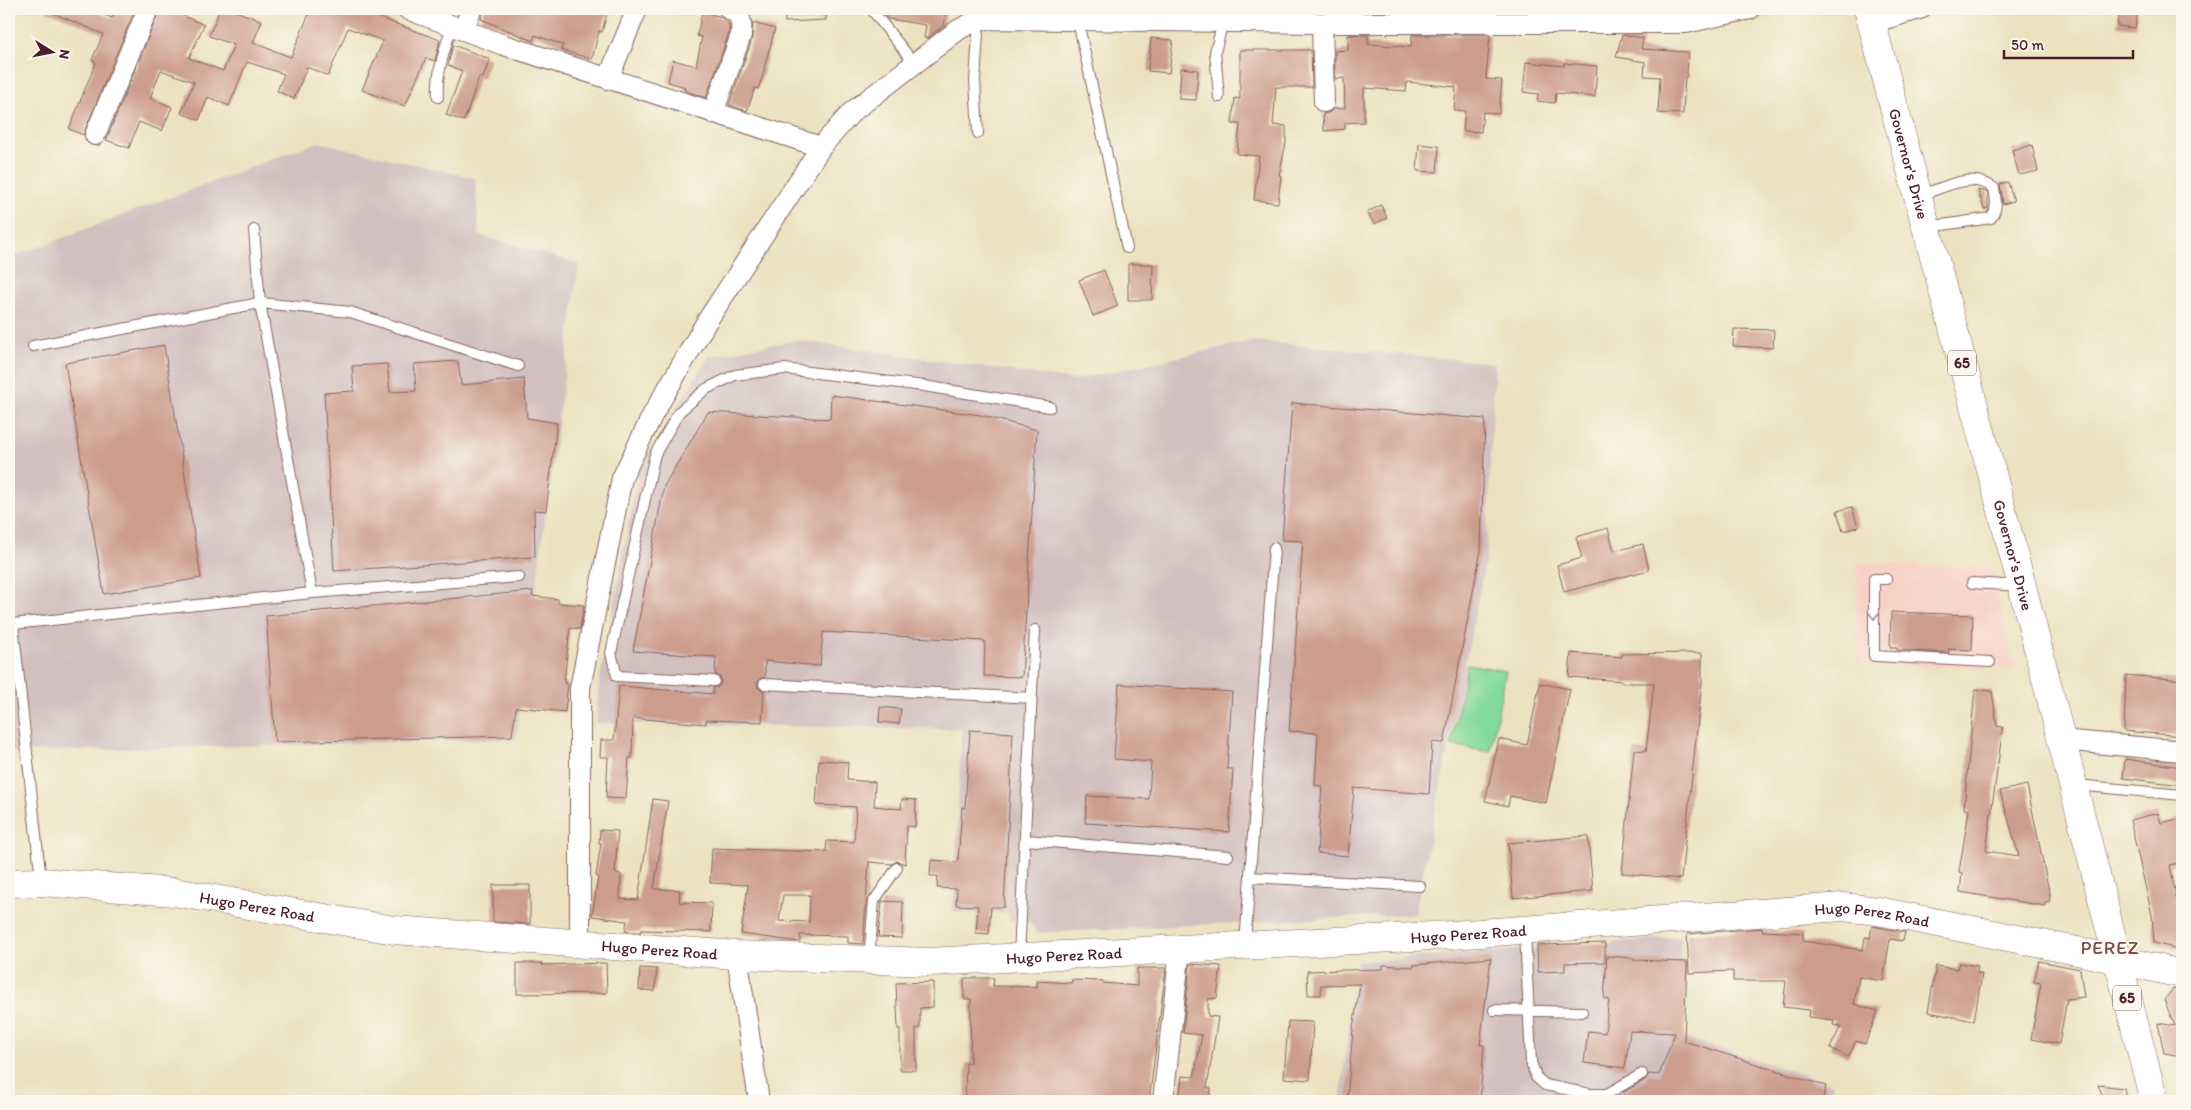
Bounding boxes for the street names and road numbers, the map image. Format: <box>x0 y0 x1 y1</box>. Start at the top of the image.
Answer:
street label: Governor's Drive <box>1885 106 1933 221</box>
road number: 65 <box>1948 350 1976 376</box>
street label: Governor's Drive <box>1989 498 2037 612</box>
street label: Hugo Perez Road <box>198 888 317 926</box>
street label: Hugo Perez Road <box>1814 898 1932 931</box>
street label: Hugo Perez Road <box>1410 921 1528 947</box>
street label: Hugo Perez Road <box>601 936 719 964</box>
street label: Hugo Perez Road <box>1005 943 1123 968</box>
road number: 65 <box>2113 986 2141 1010</box>

